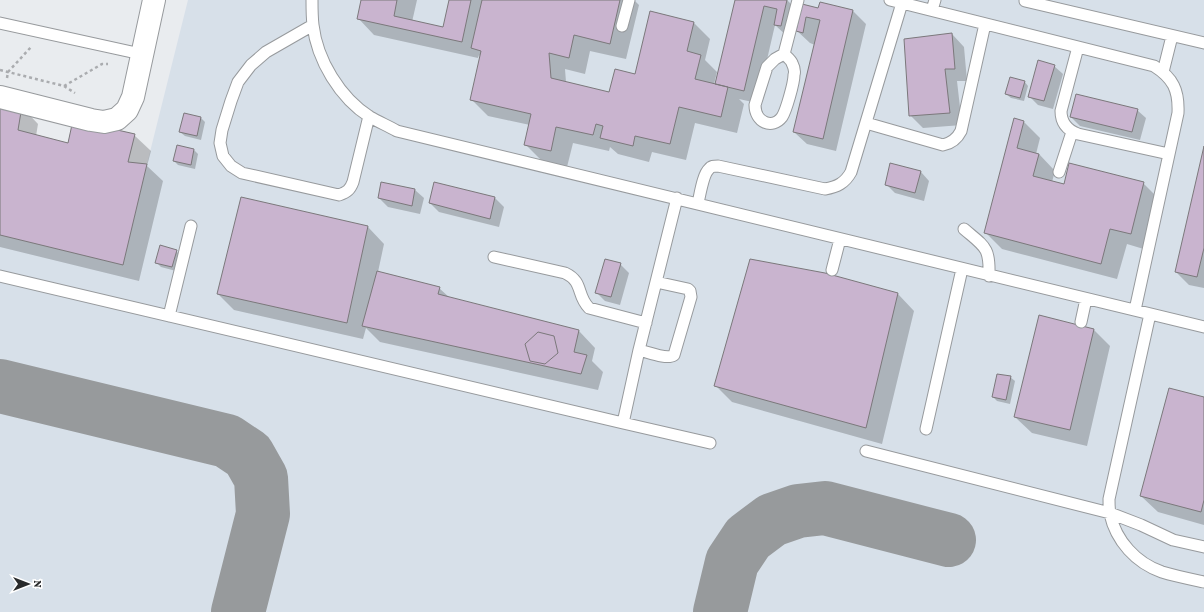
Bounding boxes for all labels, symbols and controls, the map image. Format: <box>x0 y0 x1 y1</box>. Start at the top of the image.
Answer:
north arrow <box>8 564 48 604</box>
text: N <box>32 580 44 588</box>

